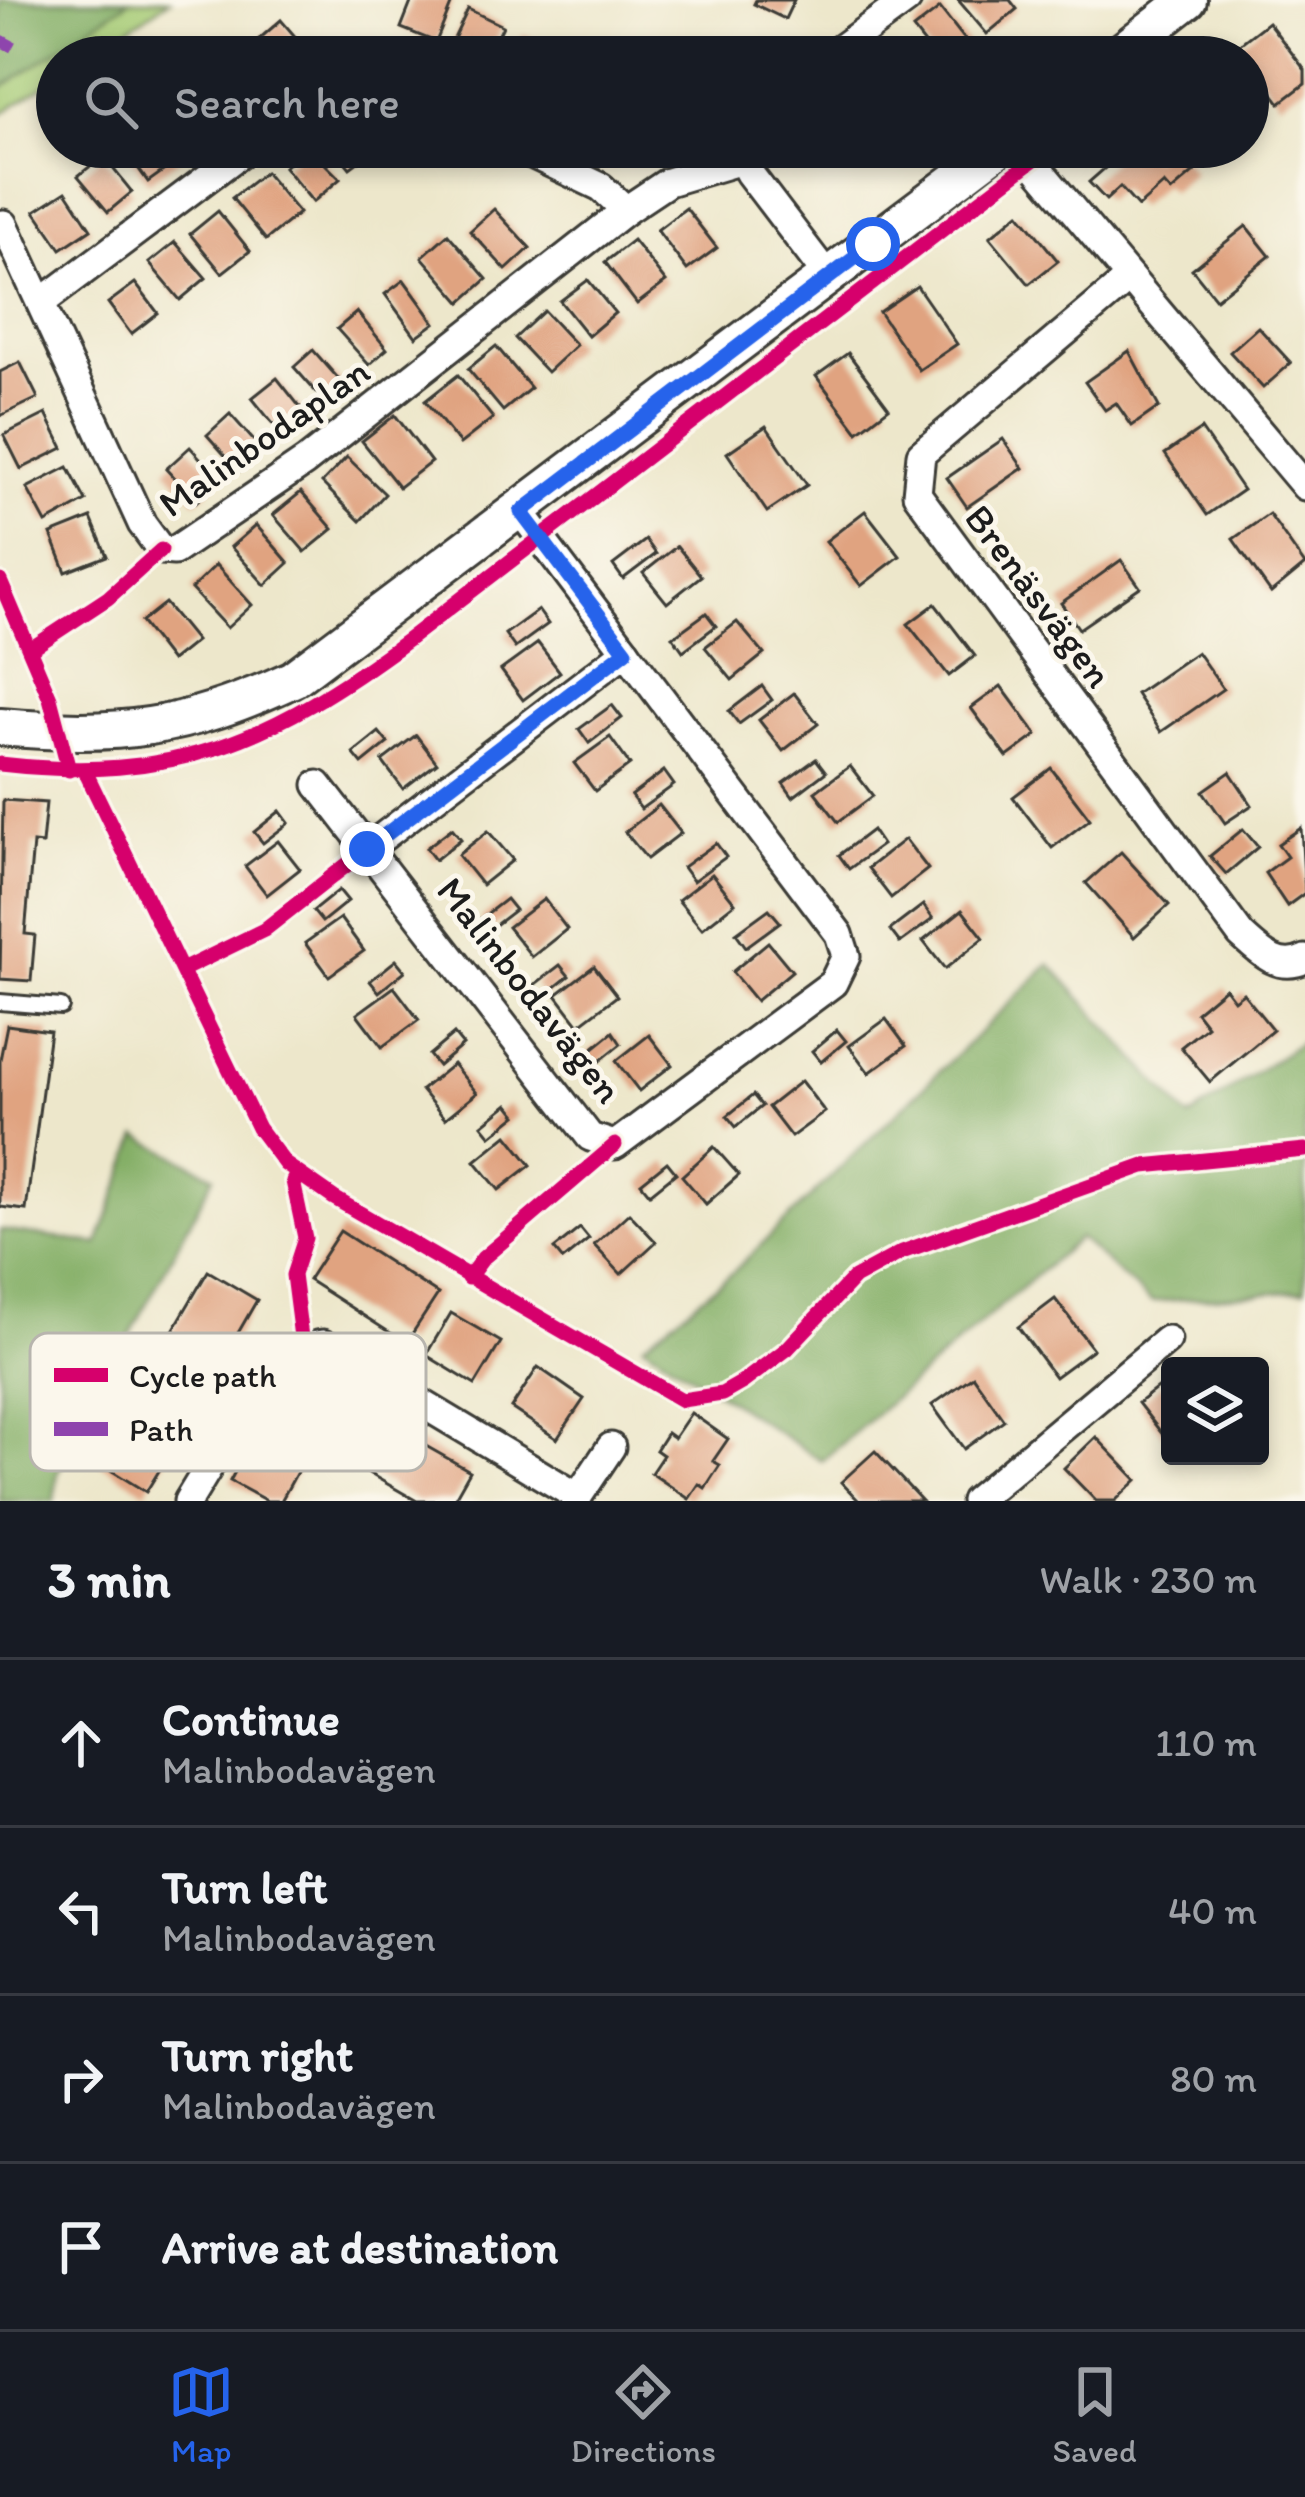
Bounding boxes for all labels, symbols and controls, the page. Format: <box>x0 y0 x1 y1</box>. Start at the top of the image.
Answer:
search box <box>36 36 1269 168</box>
icon: search <box>78 69 144 135</box>
text: Search here <box>174 75 400 129</box>
route start <box>846 217 900 271</box>
street label: Malinbodaplan <box>150 347 378 527</box>
street label: Brenäsvägen <box>955 495 1123 697</box>
route end <box>340 822 394 876</box>
street label: Malinbodavägen <box>427 868 633 1112</box>
legend <box>30 1333 426 1471</box>
text: Cycle path <box>129 1356 277 1395</box>
map controls <box>1161 1357 1269 1465</box>
button: layers <box>1161 1357 1269 1465</box>
text: Path <box>129 1410 193 1449</box>
text: 3 min <box>48 1549 170 1610</box>
text: Walk · 230 m <box>1040 1556 1257 1603</box>
text: Continue <box>162 1692 340 1746</box>
icon: ahead <box>48 1710 114 1776</box>
text: 110 m <box>1155 1719 1257 1766</box>
text: Malinbodavägen <box>162 1746 436 1793</box>
text: Turn left <box>162 1860 328 1914</box>
icon: left <box>48 1878 114 1944</box>
text: 40 m <box>1168 1887 1257 1934</box>
text: Malinbodavägen <box>162 1914 436 1961</box>
text: Turn right <box>162 2028 353 2082</box>
icon: right <box>48 2046 114 2112</box>
text: 80 m <box>1170 2055 1257 2102</box>
text: Malinbodavägen <box>162 2082 436 2129</box>
icon: arrive <box>48 2214 114 2280</box>
text: Arrive at destination <box>162 2220 558 2274</box>
tab: Map <box>168 2359 234 2470</box>
tab: Directions <box>571 2359 716 2470</box>
tab: Saved <box>1053 2359 1137 2470</box>

